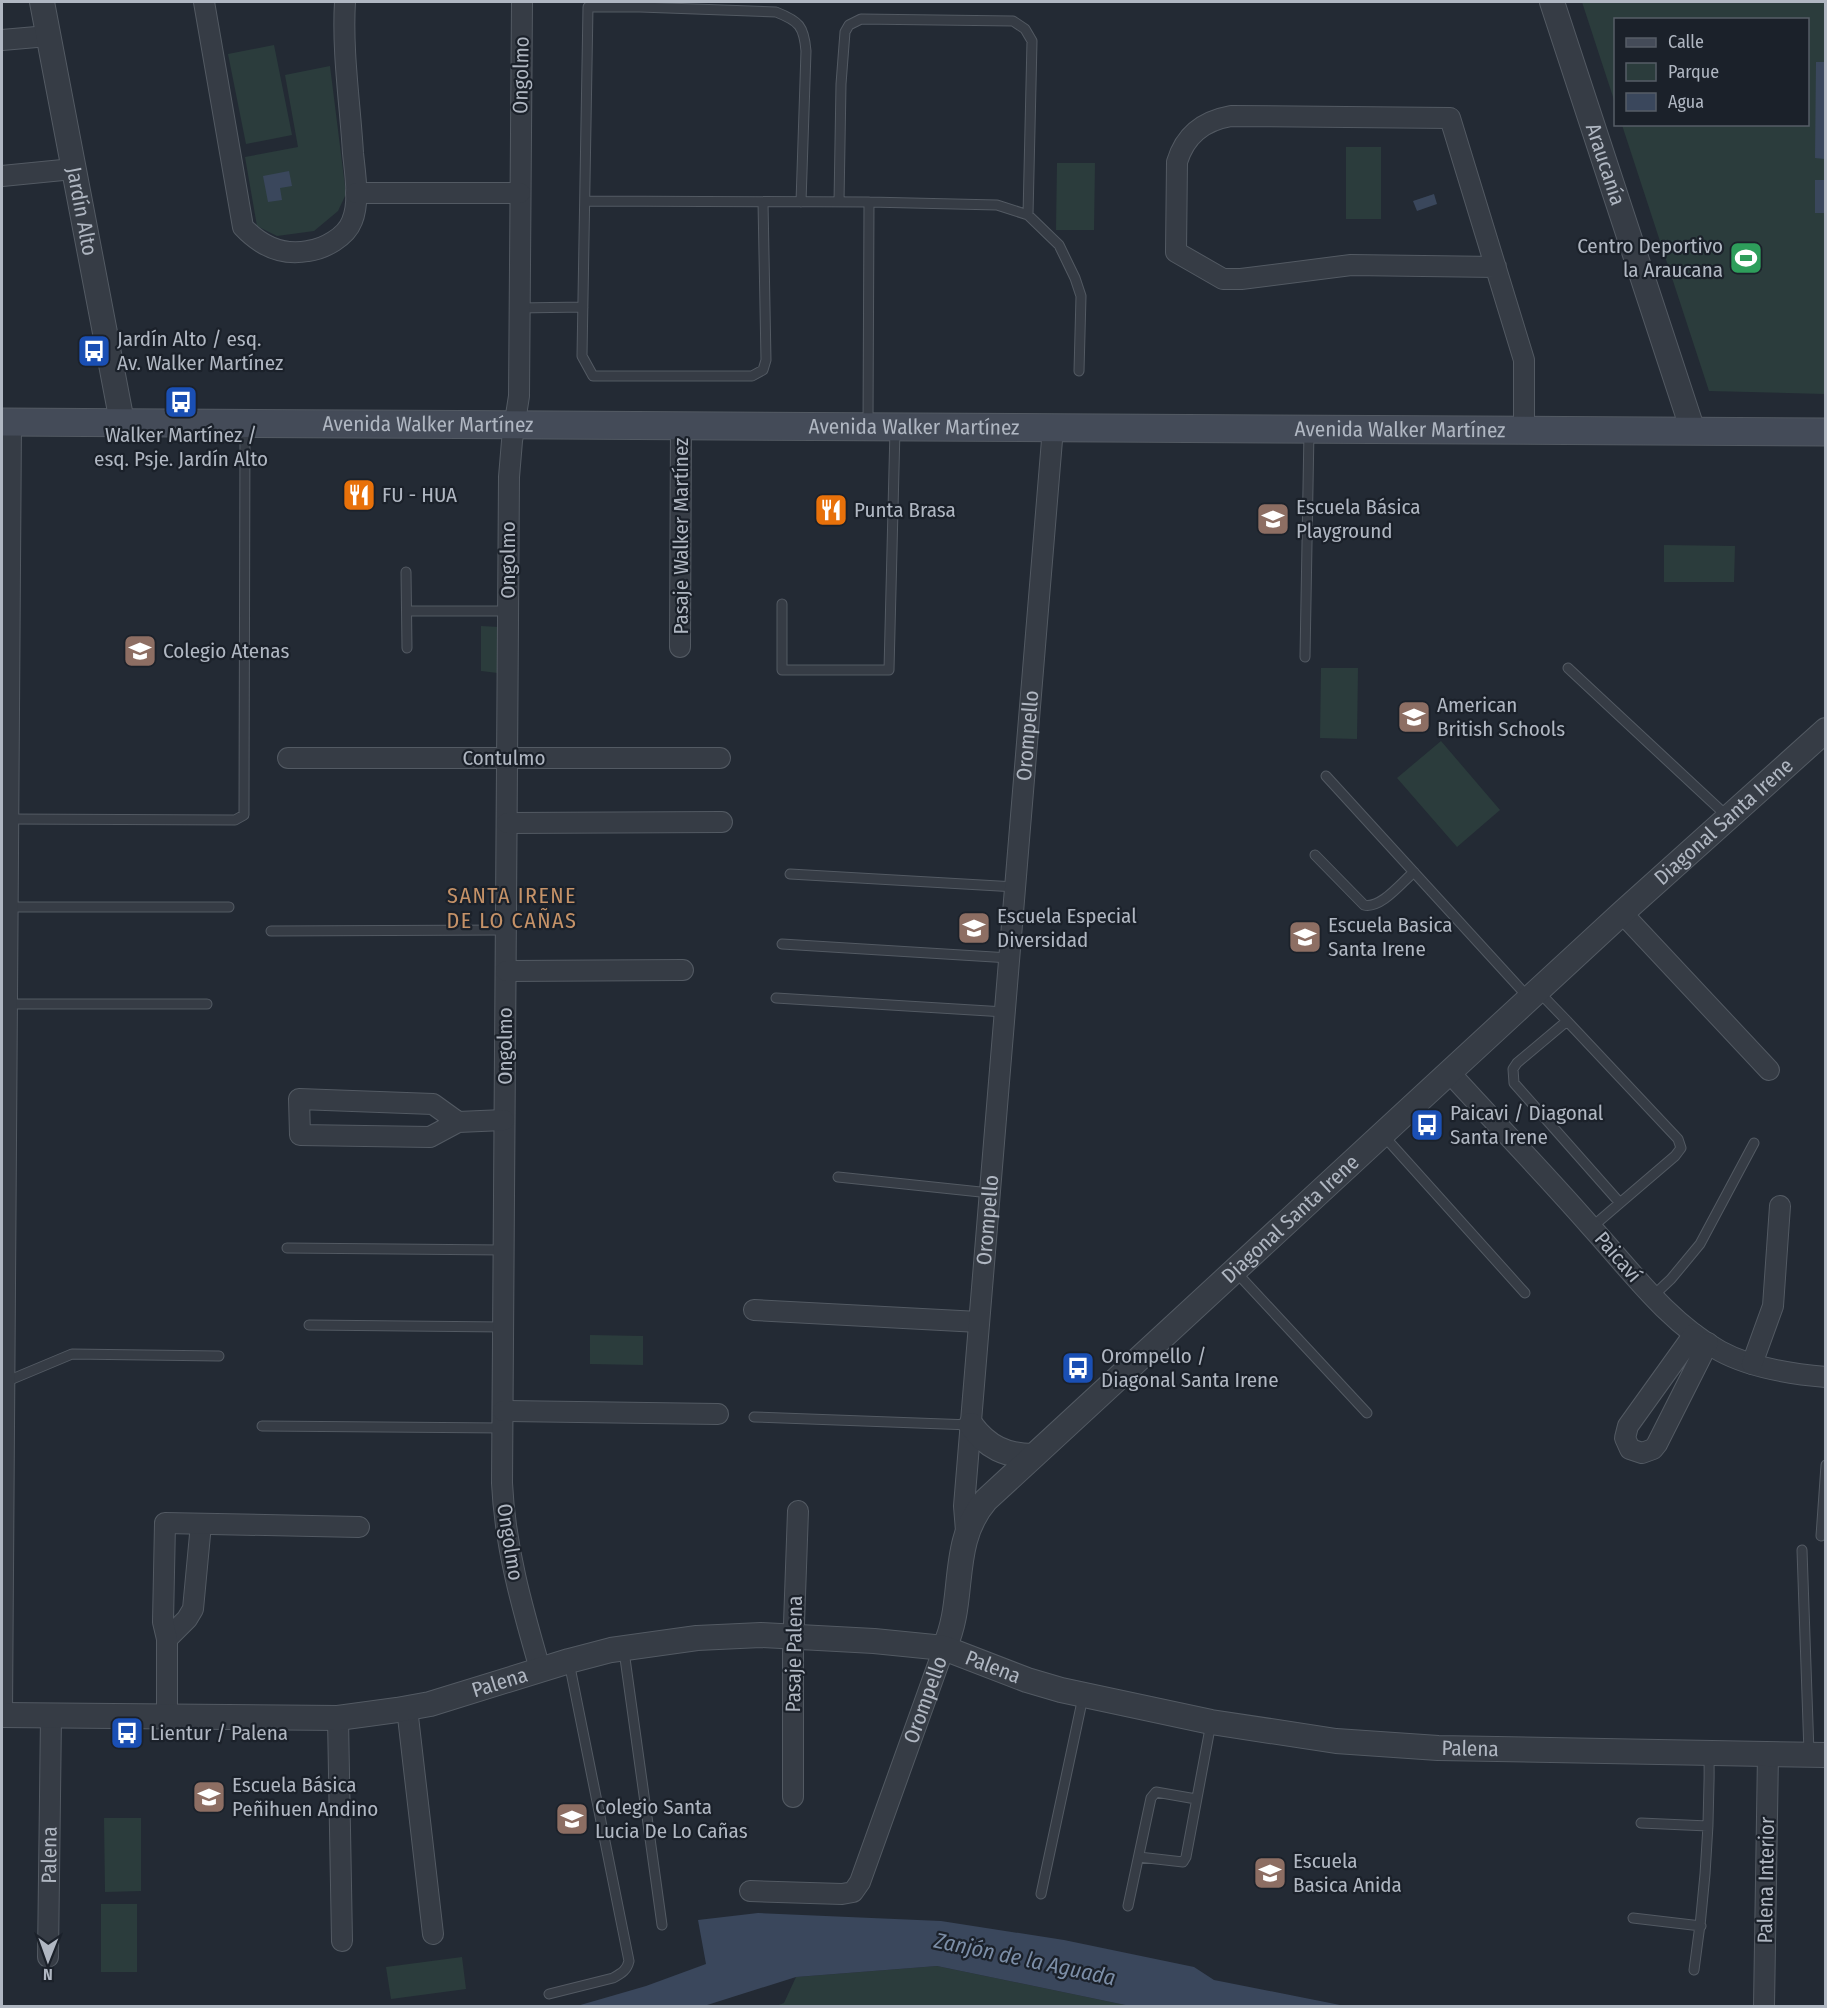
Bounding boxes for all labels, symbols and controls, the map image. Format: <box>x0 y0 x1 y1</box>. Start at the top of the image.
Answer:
legend <box>1614 18 1809 126</box>
text: Calle <box>1668 31 1704 53</box>
street label: Ongolmo <box>507 36 535 114</box>
text: Parque <box>1668 61 1719 83</box>
text: Agua <box>1668 91 1704 113</box>
street label: Araucanía <box>1580 120 1631 209</box>
street label: Jardín Alto <box>61 165 103 258</box>
place label: Centro Deportivo la Araucana <box>1577 233 1723 283</box>
sports icon: Centro Deportivo la Araucana <box>1728 240 1764 276</box>
place label: Jardín Alto / esq. Av. Walker Martínez <box>117 326 283 376</box>
bus stop icon: Jardín Alto / esq. Av. Walker Martínez <box>76 333 112 369</box>
bus stop icon: Walker Martínez / esq. Psje. Jardín Alto <box>163 384 199 420</box>
street label: Avenida Walker Martínez <box>322 411 534 438</box>
street label: Avenida Walker Martínez <box>808 413 1020 441</box>
street label: Avenida Walker Martínez <box>1294 416 1506 443</box>
place label: Walker Martínez / esq. Psje. Jardín Alto <box>94 422 268 472</box>
street label: Pasaje Walker Martínez <box>668 438 694 634</box>
restaurant icon: FU - HUA <box>341 477 377 513</box>
place label: FU - HUA <box>382 482 457 508</box>
restaurant icon: Punta Brasa <box>813 492 849 528</box>
place label: Escuela Básica Playground <box>1296 494 1421 544</box>
place label: Punta Brasa <box>854 497 956 523</box>
school or university icon: Escuela Básica Playground <box>1255 501 1291 537</box>
street label: Ongolmo <box>495 521 521 599</box>
school or university icon: Colegio Atenas <box>122 633 158 669</box>
place label: Colegio Atenas <box>163 638 289 664</box>
street label: Orompello <box>1011 689 1044 782</box>
place label: American British Schools <box>1437 692 1565 742</box>
school or university icon: American British Schools <box>1396 699 1432 735</box>
street label: Contulmo <box>463 745 545 771</box>
street label: Diagonal Santa Irene <box>1649 753 1798 891</box>
district label: SANTA IRENE DE LO CAÑAS <box>446 882 578 934</box>
place label: Escuela Especial Diversidad <box>997 903 1137 953</box>
school or university icon: Escuela Especial Diversidad <box>956 910 992 946</box>
place label: Escuela Basica Santa Irene <box>1328 912 1453 962</box>
school or university icon: Escuela Basica Santa Irene <box>1287 919 1323 955</box>
street label: Ongolmo <box>492 1007 518 1085</box>
place label: Paicavi / Diagonal Santa Irene <box>1450 1100 1604 1150</box>
bus stop icon: Paicavi / Diagonal Santa Irene <box>1409 1107 1445 1143</box>
street label: Diagonal Santa Irene <box>1216 1149 1364 1289</box>
street label: Orompello <box>971 1174 1004 1266</box>
street label: Paicaví <box>1589 1226 1647 1288</box>
place label: Orompello / Diagonal Santa Irene <box>1101 1343 1279 1393</box>
bus stop icon: Orompello / Diagonal Santa Irene <box>1060 1350 1096 1386</box>
street label: Ongolmo <box>491 1502 529 1582</box>
street label: Pasaje Palena <box>780 1595 808 1713</box>
street label: Palena <box>962 1644 1024 1689</box>
street label: Orompello <box>898 1653 953 1747</box>
street label: Palena <box>468 1662 531 1703</box>
bus stop icon: Lientur / Palena <box>109 1715 145 1751</box>
place label: Lientur / Palena <box>150 1720 288 1746</box>
street label: Palena <box>1441 1735 1499 1762</box>
place label: Escuela Básica Peñihuen Andino <box>232 1772 378 1822</box>
school or university icon: Escuela Básica Peñihuen Andino <box>191 1779 227 1815</box>
place label: Colegio Santa Lucia De Lo Cañas <box>595 1794 748 1844</box>
school or university icon: Colegio Santa Lucia De Lo Cañas <box>554 1801 590 1837</box>
street label: Palena Interior <box>1752 1816 1780 1944</box>
street label: Palena <box>36 1826 63 1884</box>
place label: Escuela Basica Anida <box>1293 1848 1402 1898</box>
school or university icon: Escuela Basica Anida <box>1252 1855 1288 1891</box>
water label: Zanjón de la Aguada <box>931 1926 1118 1991</box>
north arrow <box>18 1930 78 1990</box>
text: N <box>43 1965 53 1984</box>

